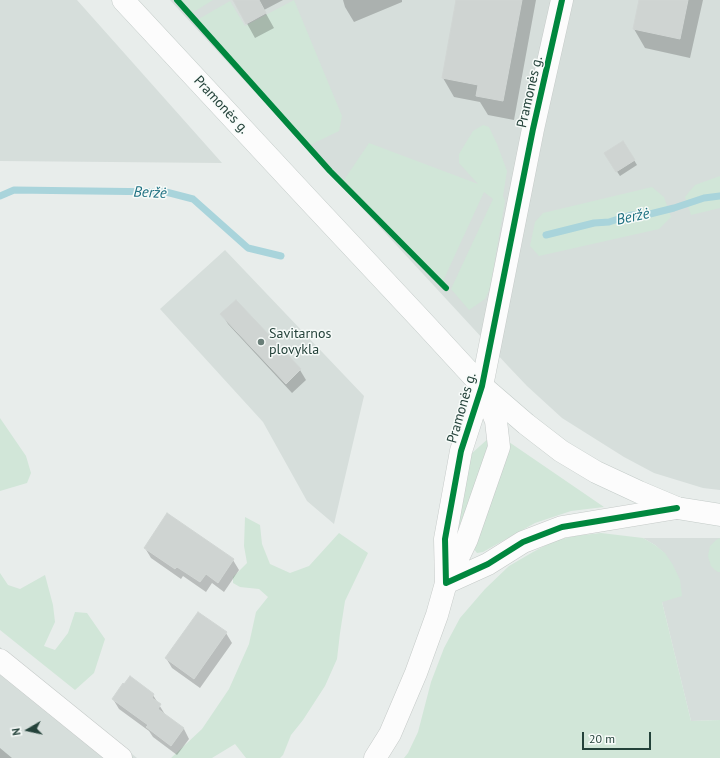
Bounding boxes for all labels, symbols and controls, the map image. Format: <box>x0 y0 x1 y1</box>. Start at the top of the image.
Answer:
street label: Pramonės g. <box>514 55 546 129</box>
street label: Pramonės g. <box>190 73 252 137</box>
water label: Beržė <box>133 183 167 203</box>
water label: Beržė <box>615 205 651 229</box>
place label: Savitarnos plovykla <box>269 326 331 358</box>
marker: Savitarnos plovykla <box>256 337 266 347</box>
street label: Pramonės g. <box>444 371 480 445</box>
north arrow <box>8 710 48 750</box>
scale bar <box>584 724 653 750</box>
text: N <box>9 727 24 737</box>
text: 20 m <box>589 731 615 746</box>

